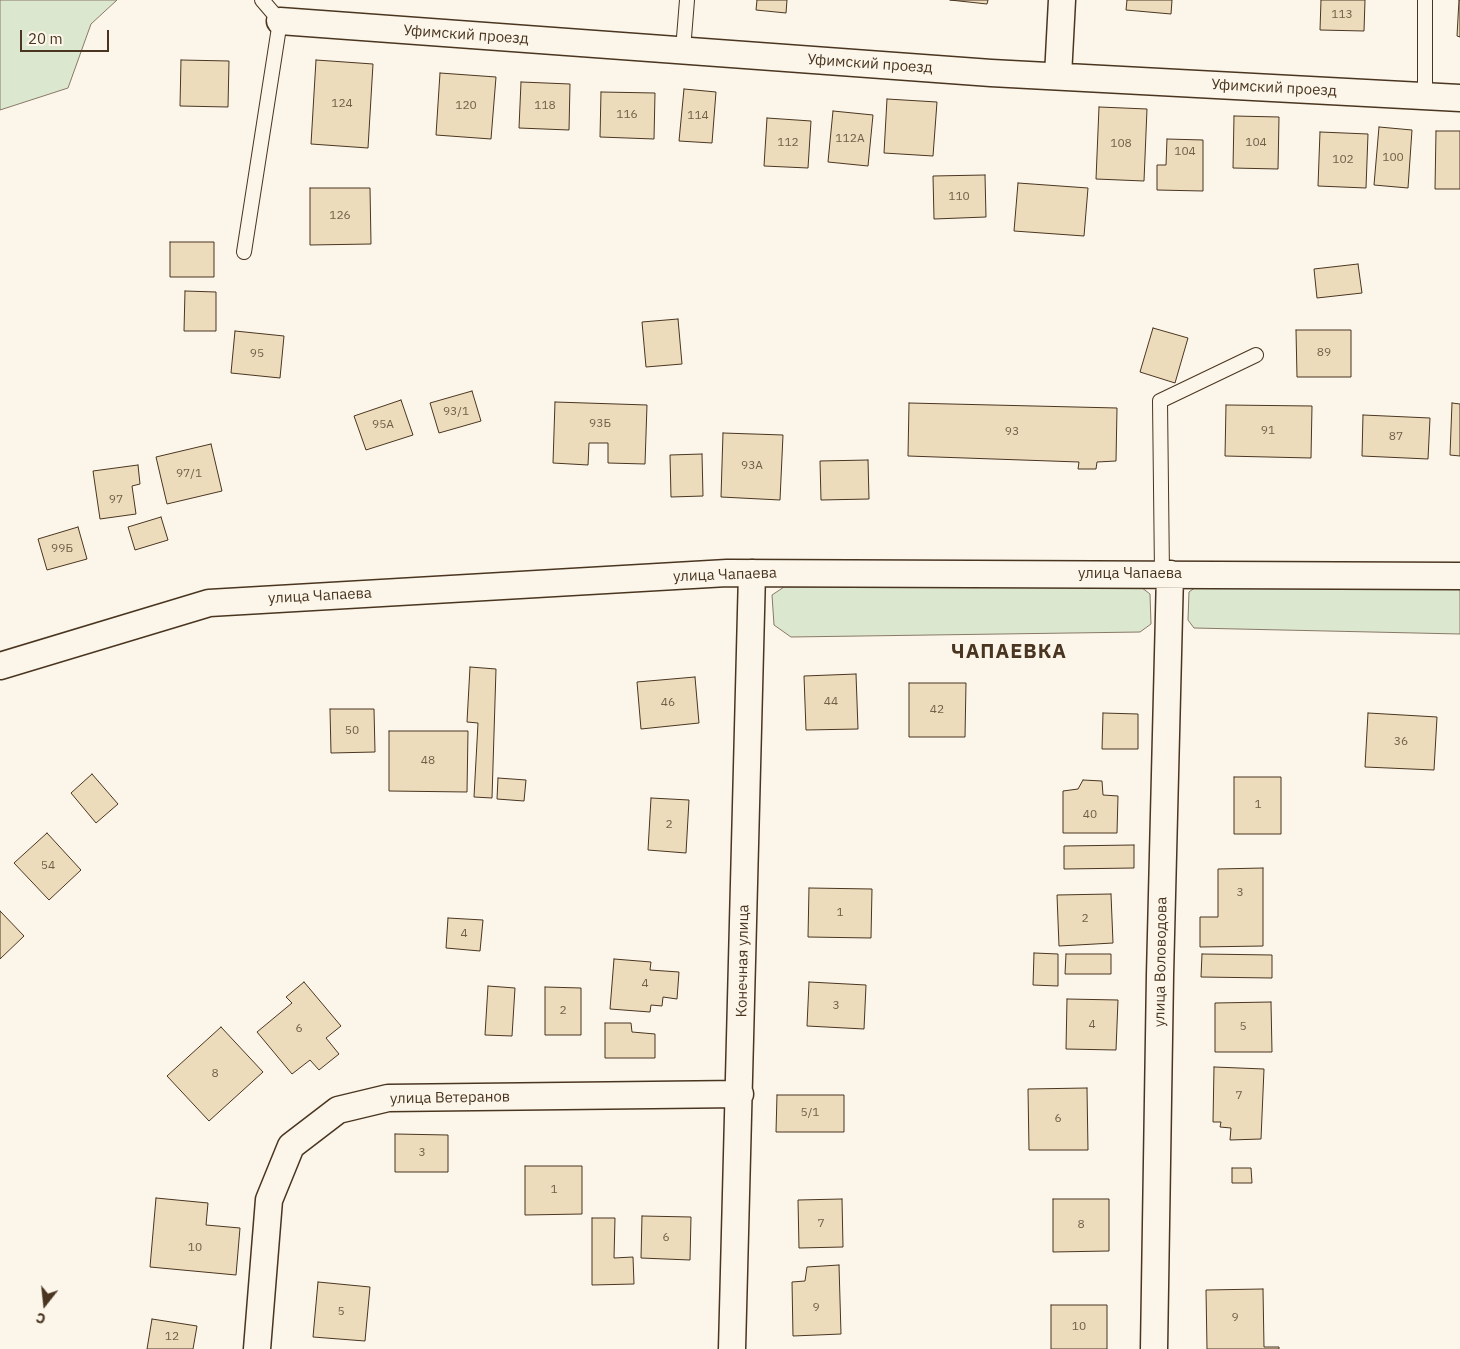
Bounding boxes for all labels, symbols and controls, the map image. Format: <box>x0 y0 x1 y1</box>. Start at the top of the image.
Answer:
house number: 113 <box>1331 8 1353 22</box>
scale bar <box>22 20 111 52</box>
street label: Уфимский проезд <box>403 22 529 48</box>
text: 20 m <box>28 29 63 48</box>
street label: Уфимский проезд <box>807 51 933 77</box>
street label: Уфимский проезд <box>1211 76 1337 100</box>
house number: 124 <box>331 97 353 111</box>
house number: 120 <box>455 99 477 113</box>
house number: 118 <box>534 99 556 113</box>
house number: 116 <box>616 108 638 122</box>
house number: 114 <box>687 109 709 123</box>
house number: 112А <box>835 132 865 146</box>
house number: 112 <box>777 136 799 150</box>
house number: 104 <box>1245 136 1267 150</box>
house number: 108 <box>1110 137 1132 151</box>
house number: 104 <box>1174 145 1196 159</box>
house number: 100 <box>1382 151 1404 165</box>
house number: 102 <box>1332 153 1354 167</box>
house number: 110 <box>948 190 970 204</box>
house number: 126 <box>329 209 351 223</box>
house number: 89 <box>1317 346 1331 360</box>
house number: 95 <box>250 347 264 361</box>
house number: 93/1 <box>443 405 469 419</box>
house number: 93Б <box>589 417 611 431</box>
house number: 95А <box>372 418 394 432</box>
house number: 91 <box>1261 424 1275 438</box>
house number: 93 <box>1005 425 1019 439</box>
house number: 87 <box>1389 430 1403 444</box>
house number: 93А <box>741 459 763 473</box>
house number: 97/1 <box>176 467 202 481</box>
house number: 97 <box>109 493 123 507</box>
house number: 99Б <box>51 542 73 556</box>
street label: улица Чапаева <box>673 564 777 586</box>
street label: улица Чапаева <box>1078 565 1182 583</box>
street label: улица Чапаева <box>268 584 372 608</box>
district label: ЧАПАЕВКА <box>950 640 1068 664</box>
house number: 44 <box>824 695 838 709</box>
house number: 46 <box>661 696 675 710</box>
house number: 42 <box>930 703 944 717</box>
house number: 50 <box>345 724 359 738</box>
house number: 36 <box>1394 735 1408 749</box>
house number: 48 <box>421 754 435 768</box>
house number: 1 <box>1254 798 1262 812</box>
house number: 40 <box>1083 808 1097 822</box>
house number: 2 <box>665 818 673 832</box>
house number: 54 <box>41 859 55 873</box>
house number: 3 <box>1236 886 1244 900</box>
street label: улица Воловодова <box>1151 897 1171 1027</box>
street label: Конечная улица <box>733 904 753 1018</box>
house number: 1 <box>836 906 844 920</box>
house number: 2 <box>1081 912 1089 926</box>
house number: 4 <box>460 927 468 941</box>
house number: 4 <box>641 977 649 991</box>
house number: 3 <box>832 999 840 1013</box>
house number: 2 <box>559 1004 567 1018</box>
house number: 4 <box>1088 1018 1096 1032</box>
house number: 5 <box>1239 1020 1247 1034</box>
house number: 6 <box>295 1022 303 1036</box>
house number: 8 <box>211 1067 219 1081</box>
street label: улица Ветеранов <box>390 1088 510 1108</box>
house number: 7 <box>1235 1089 1243 1103</box>
house number: 5/1 <box>801 1106 819 1120</box>
house number: 6 <box>1054 1112 1062 1126</box>
house number: 3 <box>418 1146 426 1160</box>
house number: 1 <box>550 1183 558 1197</box>
house number: 7 <box>817 1217 825 1231</box>
house number: 8 <box>1077 1218 1085 1232</box>
house number: 6 <box>662 1231 670 1245</box>
house number: 10 <box>188 1241 202 1255</box>
north arrow <box>20 1279 70 1329</box>
house number: 9 <box>812 1301 820 1315</box>
house number: 5 <box>337 1305 345 1319</box>
text: С <box>34 1309 48 1328</box>
house number: 9 <box>1231 1311 1239 1325</box>
house number: 10 <box>1072 1320 1086 1334</box>
house number: 12 <box>165 1330 179 1344</box>

